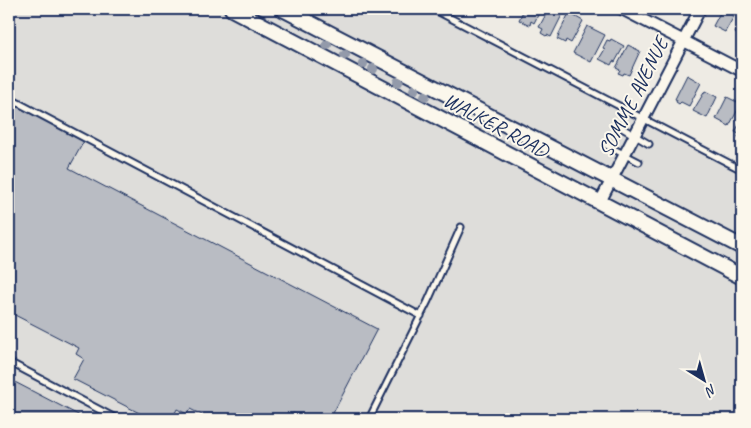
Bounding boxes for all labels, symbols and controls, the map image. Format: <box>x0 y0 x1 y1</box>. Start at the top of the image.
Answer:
street label: SOMME AVENUE <box>592 31 675 161</box>
street label: WALKER ROAD <box>439 87 554 164</box>
north arrow <box>678 356 728 406</box>
text: N <box>701 381 720 401</box>

